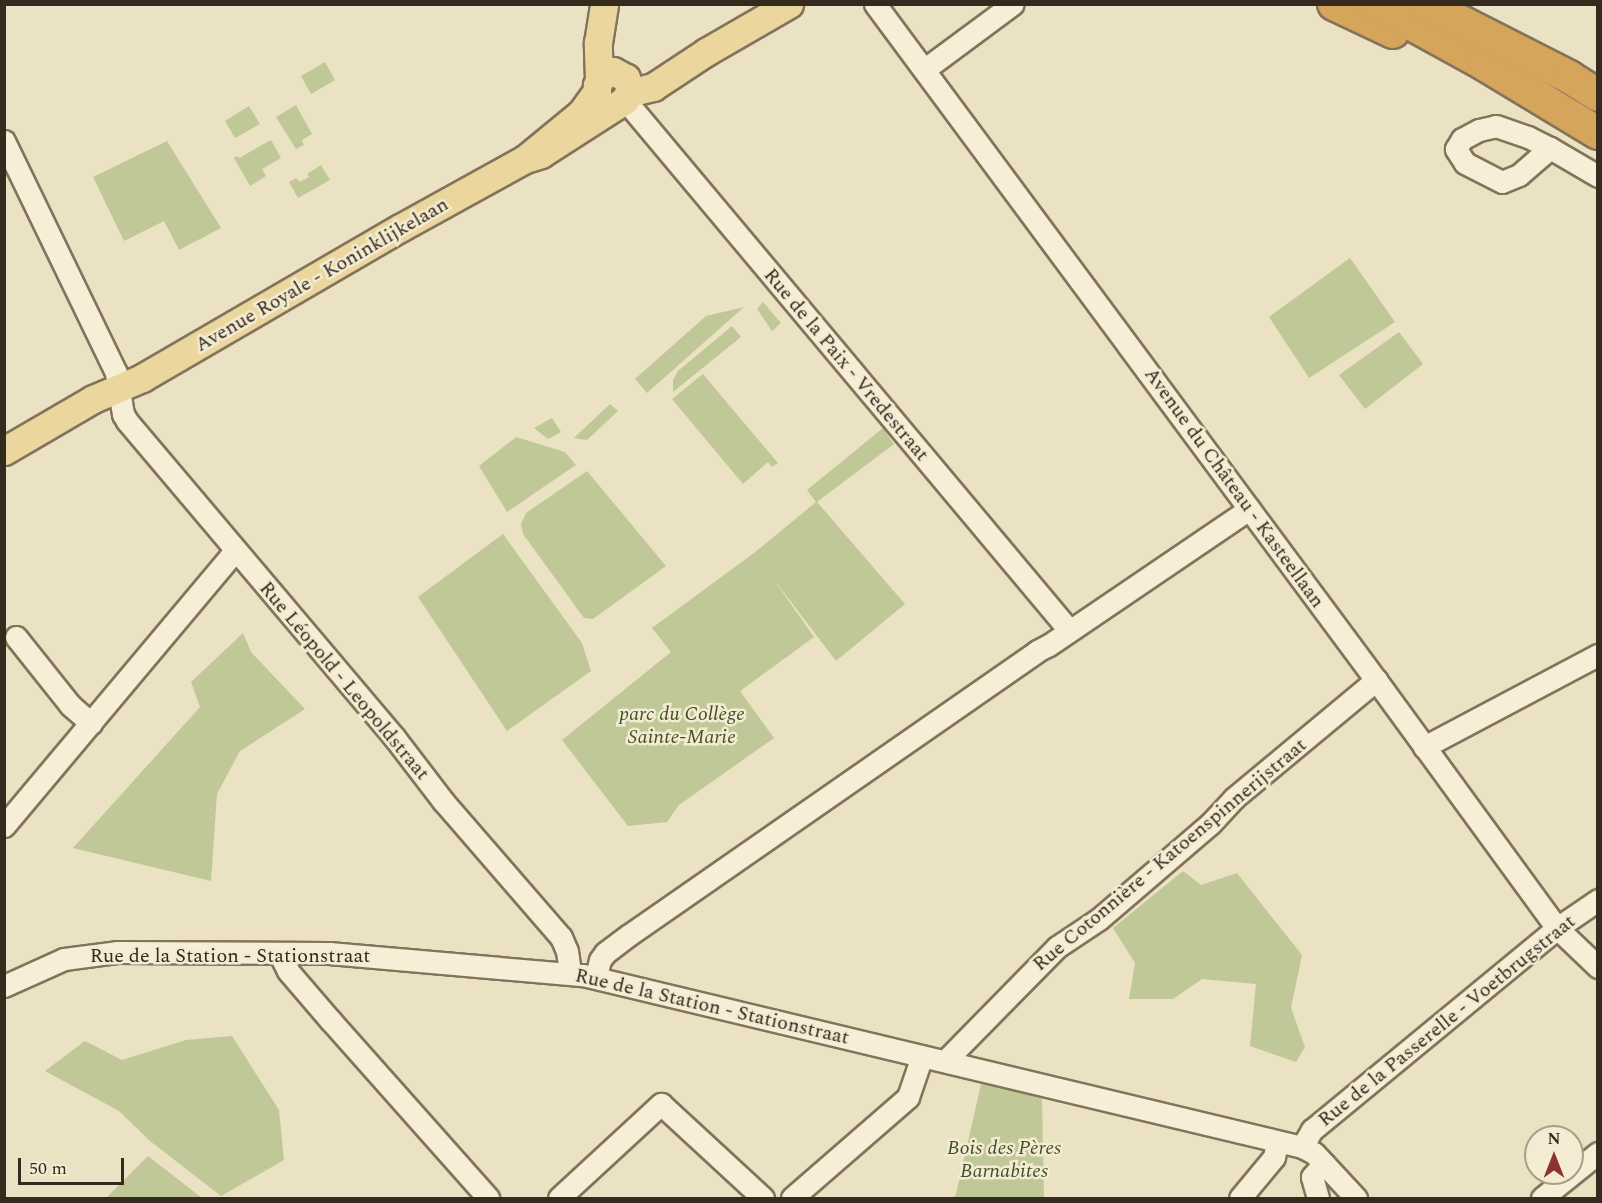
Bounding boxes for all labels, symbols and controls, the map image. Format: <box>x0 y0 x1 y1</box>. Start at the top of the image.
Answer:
street label: Avenue Royale - Koninklijkelaan <box>191 192 453 358</box>
street label: Rue de la Paix - Vredestraat <box>758 264 934 466</box>
street label: Avenue du Château - Kasteellaan <box>1139 363 1329 613</box>
street label: Rue Léopold - Leopoldstraat <box>254 577 434 785</box>
park label: parc du Collège Sainte-Marie <box>619 702 745 749</box>
street label: Rue Cotonnière - Katoenspinnerijstraat <box>1028 733 1312 977</box>
street label: Rue de la Passerelle - Voetbrugstraat <box>1313 910 1581 1132</box>
street label: Rue de la Station - Stationstraat <box>90 944 370 968</box>
street label: Rue de la Station - Stationstraat <box>573 964 851 1050</box>
north arrow <box>1524 1125 1584 1185</box>
text: N <box>1547 1127 1561 1151</box>
park label: Bois des Pères Barnabites <box>947 1136 1061 1183</box>
scale bar <box>21 1146 128 1184</box>
text: 50 m <box>29 1155 67 1182</box>

